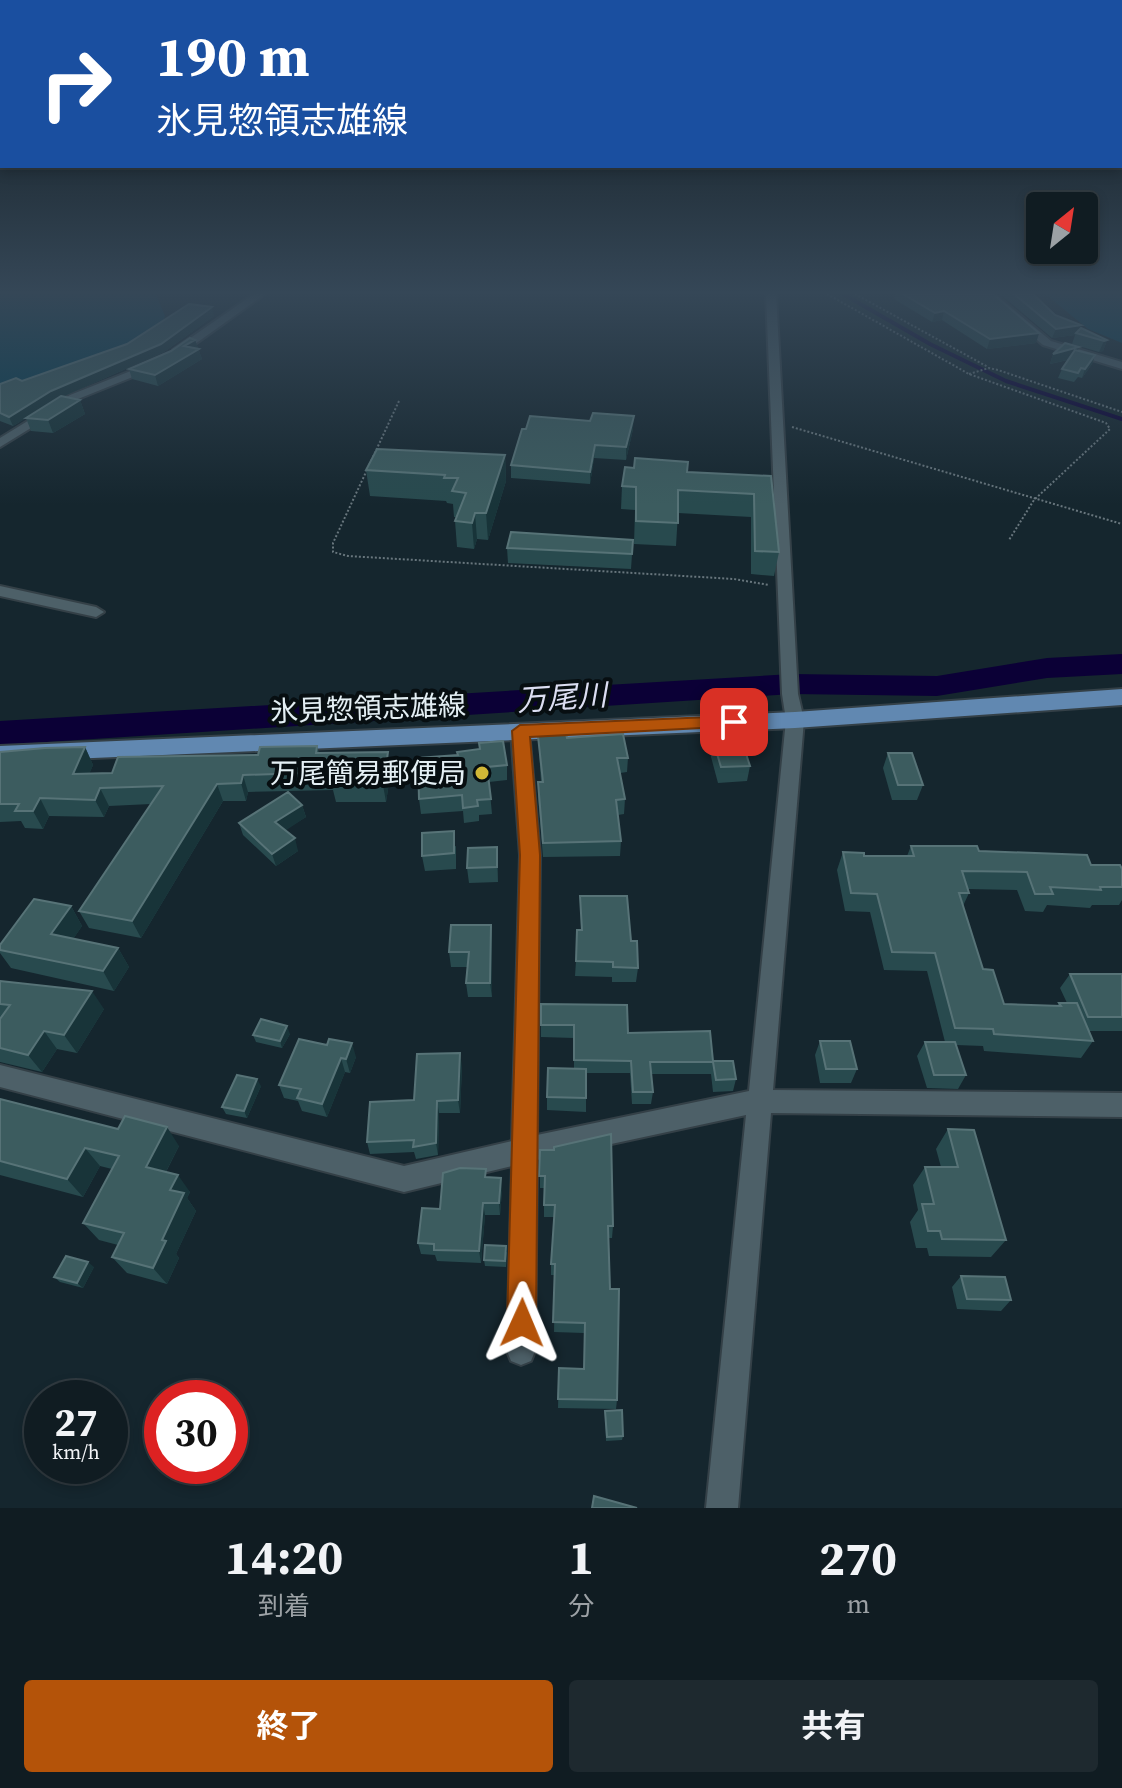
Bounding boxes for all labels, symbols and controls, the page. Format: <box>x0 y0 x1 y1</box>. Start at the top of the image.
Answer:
text: 190 m <box>156 18 310 95</box>
icon: right <box>24 32 128 136</box>
text: 氷見惣領志雄線 <box>156 96 408 145</box>
north arrow <box>1026 192 1098 264</box>
map controls <box>1026 192 1098 264</box>
water label: 万尾川 <box>516 674 611 721</box>
street label: 氷見惣領志雄線 <box>269 686 467 730</box>
pin <box>700 688 768 756</box>
icon: arrive <box>712 700 756 744</box>
place label: 万尾簡易郵便局 <box>270 754 466 792</box>
marker: 万尾簡易郵便局 <box>473 764 491 782</box>
position arrow <box>480 1281 564 1365</box>
speed limit sign: 30 <box>144 1380 248 1484</box>
text: 27 <box>54 1395 98 1449</box>
text: km/h <box>52 1438 100 1466</box>
text: 14:20 <box>225 1524 343 1590</box>
text: 1 <box>568 1524 594 1590</box>
text: 270 <box>819 1525 897 1591</box>
text: m <box>846 1586 870 1622</box>
text: 到着 <box>258 1588 310 1624</box>
text: 分 <box>568 1588 594 1624</box>
button: 終了 <box>24 1680 553 1772</box>
button: 共有 <box>569 1680 1098 1772</box>

